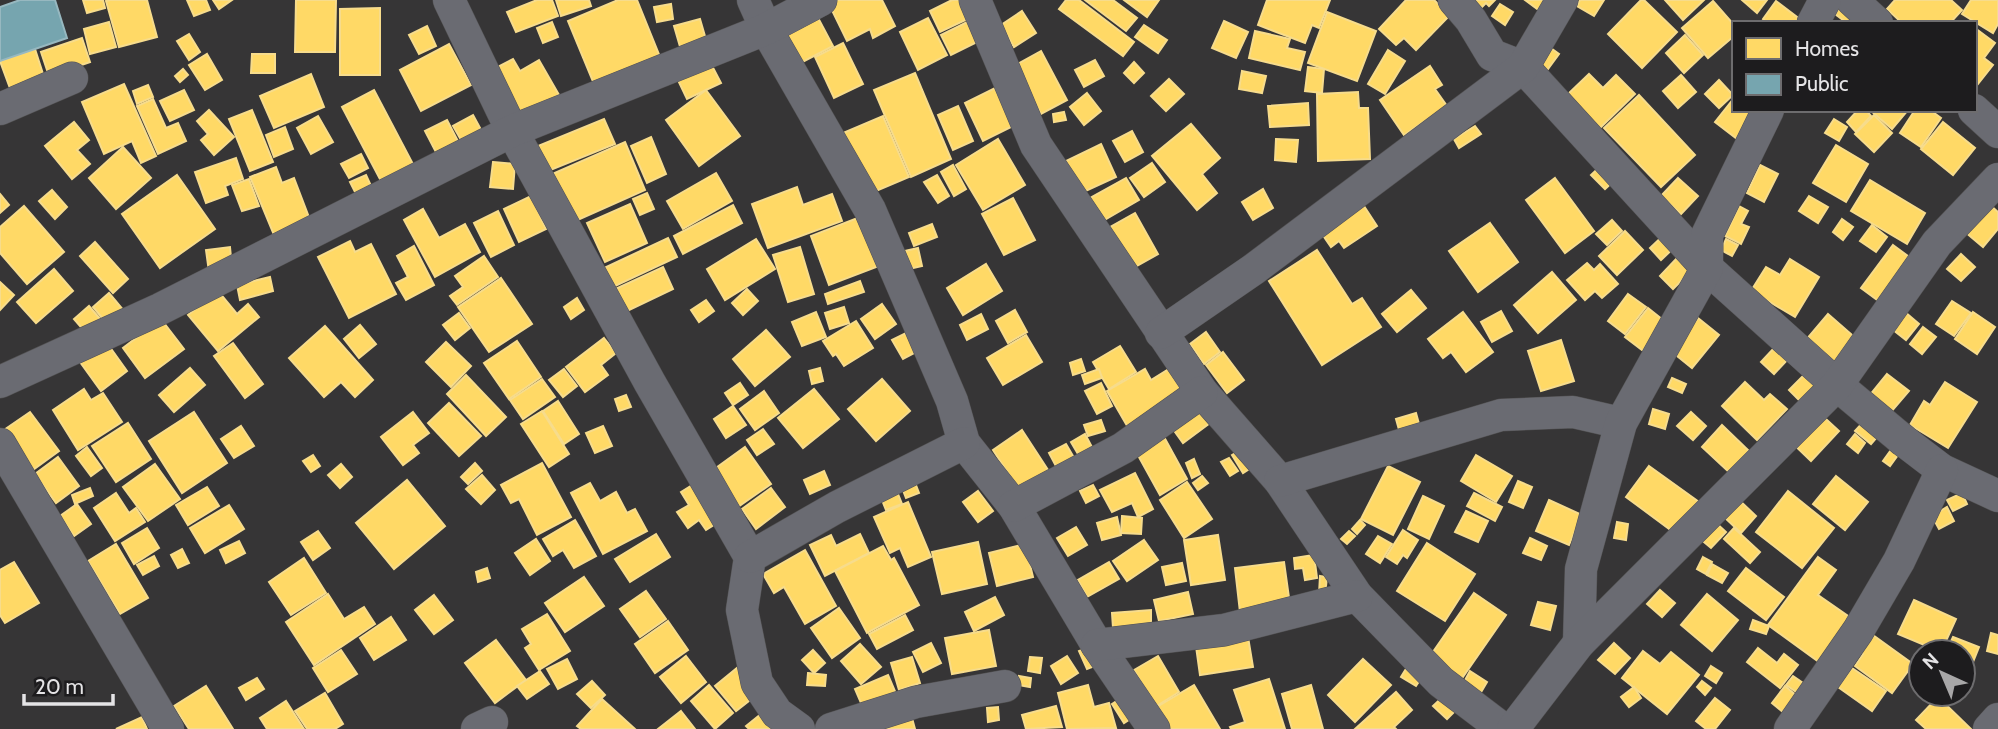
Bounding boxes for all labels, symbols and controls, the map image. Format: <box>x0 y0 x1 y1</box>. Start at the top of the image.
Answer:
legend <box>1732 21 1977 112</box>
text: Homes <box>1795 36 1859 61</box>
text: Public <box>1795 71 1849 96</box>
north arrow <box>1907 638 1977 708</box>
text: N <box>1918 648 1943 674</box>
scale bar <box>24 662 114 706</box>
text: 20 m <box>35 674 84 699</box>

